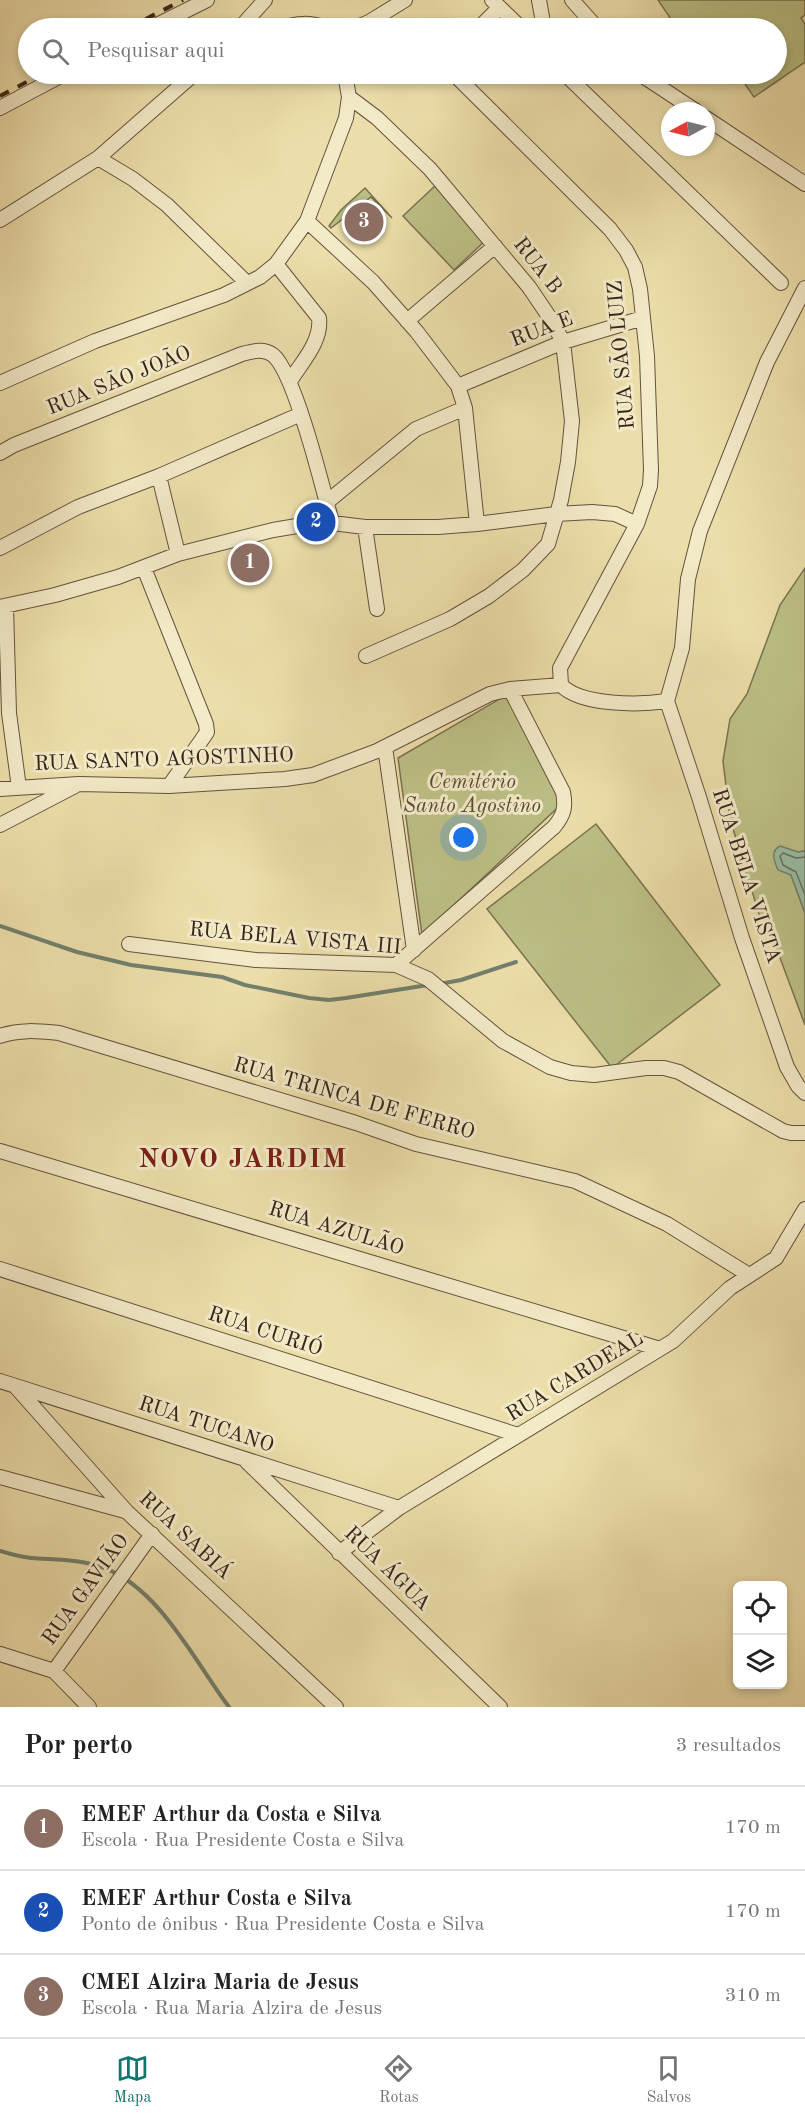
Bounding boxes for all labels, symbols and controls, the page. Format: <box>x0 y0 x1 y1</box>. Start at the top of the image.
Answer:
search box <box>18 18 787 84</box>
icon: search <box>39 35 72 68</box>
text: Pesquisar aqui <box>87 40 224 62</box>
north arrow <box>661 102 715 156</box>
pin: 3 <box>344 200 384 244</box>
street label: RUA B <box>509 234 565 298</box>
street label: RUA SÃO LUIZ <box>601 279 639 431</box>
street label: RUA E <box>508 309 576 351</box>
street label: RUA SÃO JOÃO <box>43 339 194 419</box>
pin: 2 <box>296 500 336 544</box>
pin: 1 <box>230 540 270 586</box>
street label: RUA SANTO AGOSTINHO <box>34 745 294 775</box>
park label: Cemitério Santo Agostino <box>403 772 541 817</box>
street label: RUA BELA VISTA <box>708 786 784 966</box>
your location <box>449 823 478 852</box>
street label: RUA BELA VISTA III <box>188 919 402 959</box>
street label: RUA TRINCA DE FERRO <box>231 1054 477 1144</box>
district label: NOVO JARDIM <box>138 1146 348 1173</box>
street label: RUA AZULÃO <box>266 1195 407 1260</box>
street label: RUA CURIÓ <box>205 1299 326 1360</box>
street label: RUA CARDEAL <box>503 1328 647 1426</box>
street label: RUA TUCANO <box>136 1393 276 1457</box>
street label: RUA SABIÁ <box>135 1485 238 1584</box>
street label: RUA ÁGUA <box>340 1520 437 1615</box>
street label: RUA GAVIÃO <box>36 1528 133 1650</box>
map controls <box>733 1581 787 1689</box>
button: locate <box>733 1581 787 1635</box>
button: layers <box>733 1635 787 1689</box>
text: Por perto <box>24 1733 133 1759</box>
text: 3 resultados <box>676 1736 781 1756</box>
text: EMEF Arthur da Costa e Silva <box>81 1804 381 1826</box>
text: 1 <box>38 1818 49 1838</box>
text: 170 m <box>725 1818 781 1838</box>
text: Escola · Rua Presidente Costa e Silva <box>81 1831 404 1851</box>
text: EMEF Arthur Costa e Silva <box>81 1888 352 1910</box>
text: 2 <box>38 1902 49 1922</box>
text: 170 m <box>725 1902 781 1922</box>
text: Ponto de ônibus · Rua Presidente Costa e Silva <box>81 1915 485 1935</box>
text: CMEI Alzira Maria de Jesus <box>81 1972 359 1994</box>
text: 3 <box>38 1986 49 2006</box>
text: 310 m <box>725 1986 781 2006</box>
text: Escola · Rua Maria Alzira de Jesus <box>81 1999 382 2019</box>
tab: Mapa <box>114 2052 151 2108</box>
tab: Rotas <box>379 2052 419 2108</box>
tab: Salvos <box>646 2052 691 2108</box>

